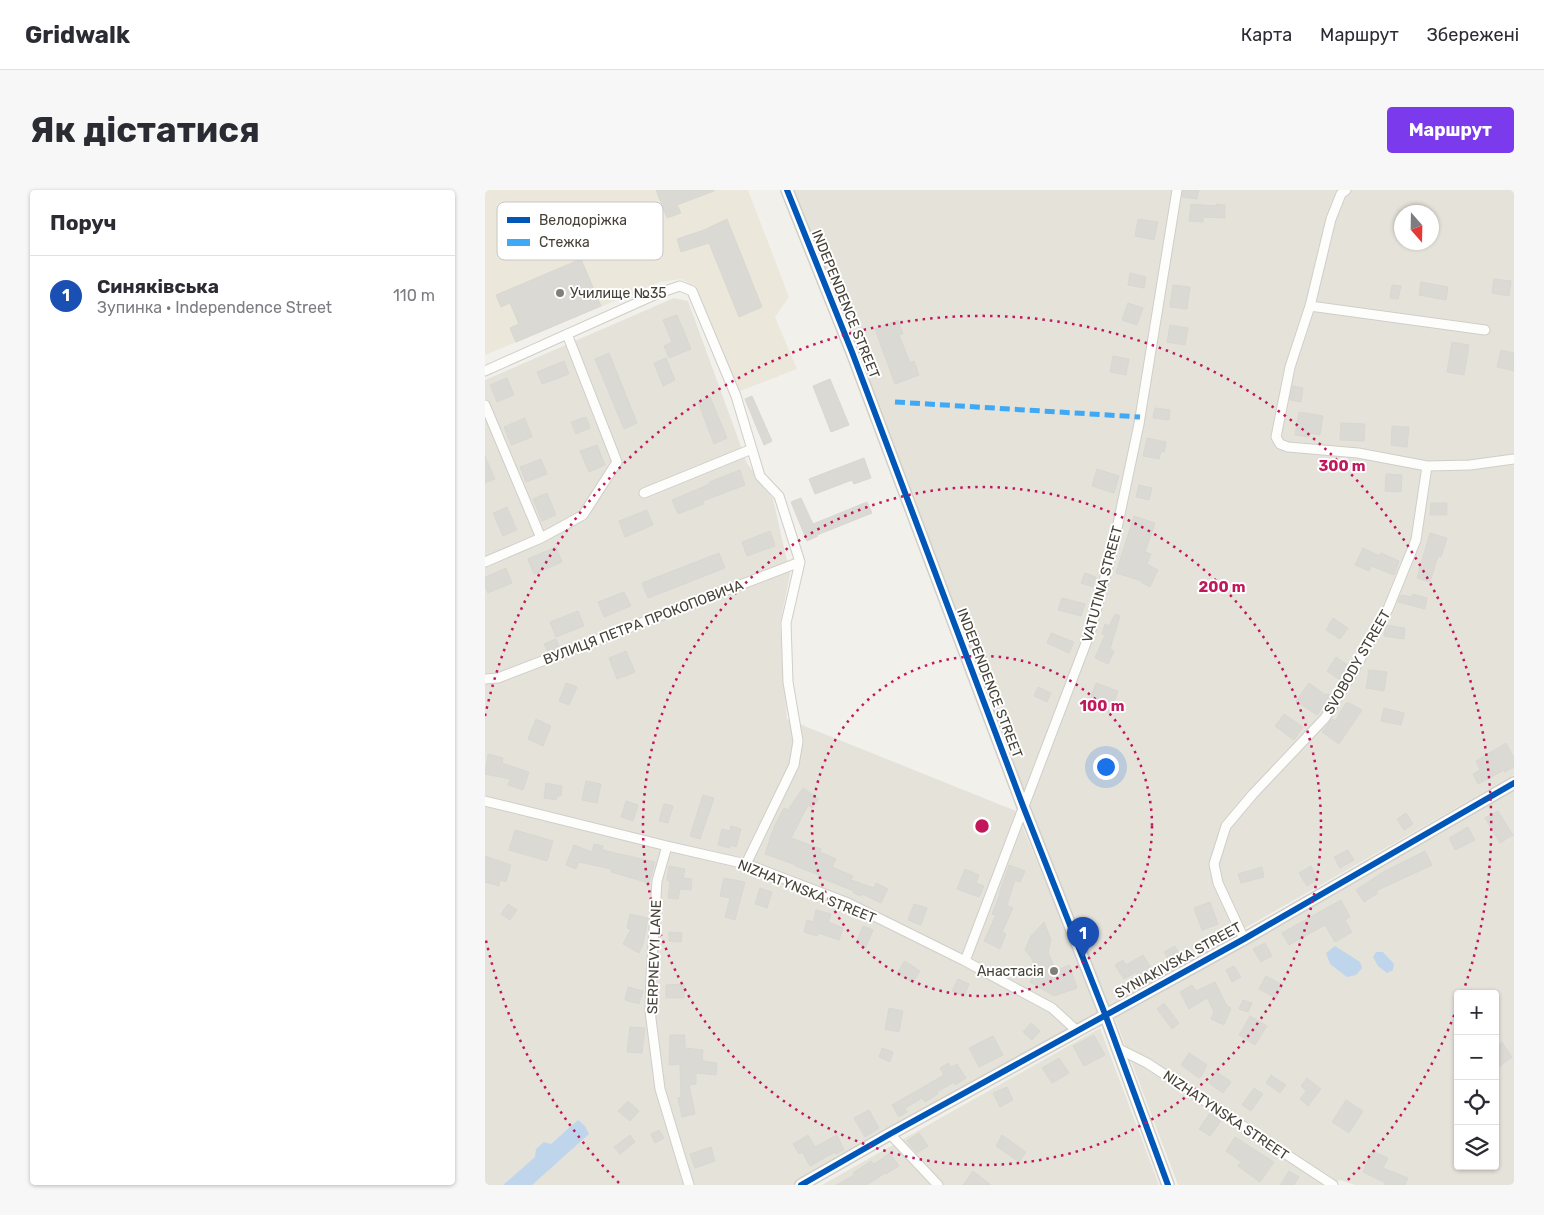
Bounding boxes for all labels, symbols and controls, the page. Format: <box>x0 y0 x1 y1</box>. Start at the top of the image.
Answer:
text: Gridwalk <box>25 21 130 49</box>
text: Карта <box>1241 24 1292 46</box>
text: Маршрут <box>1320 24 1399 46</box>
text: Збережені <box>1427 24 1519 46</box>
button: Маршрут <box>1387 107 1514 153</box>
text: Як дістатися <box>30 109 260 151</box>
legend <box>497 202 663 260</box>
north arrow <box>1394 205 1439 250</box>
text: Поруч <box>50 210 116 235</box>
text: Велодоріжка <box>539 212 627 229</box>
street label: INDEPENDENCE STREET <box>808 227 883 381</box>
text: Стежка <box>539 234 590 251</box>
text: Синяківська <box>97 275 219 298</box>
place label: Училище №35 <box>570 285 667 302</box>
text: 1 <box>62 286 70 305</box>
text: 110 m <box>393 286 435 305</box>
marker: Училище №35 <box>554 287 566 299</box>
text: Зупинка · Independence Street <box>97 298 332 317</box>
text: 300 m <box>1318 457 1366 475</box>
street label: VATUTINA STREET <box>1079 524 1126 644</box>
street label: ВУЛИЦЯ ПЕТРА ПРОКОПОВИЧА <box>541 576 746 669</box>
text: 200 m <box>1198 578 1246 596</box>
street label: INDEPENDENCE STREET <box>953 606 1026 760</box>
street label: SVOBODY STREET <box>1321 607 1394 718</box>
text: 100 m <box>1080 697 1124 715</box>
your location <box>1093 754 1119 780</box>
centre of rings <box>973 817 991 835</box>
street label: NIZHATYNSKA STREET <box>735 856 878 927</box>
street label: SERPNEVYI LANE <box>644 900 665 1014</box>
pin: 1 <box>1067 917 1099 958</box>
street label: SYNIAKIVSKA STREET <box>1112 919 1244 1002</box>
place label: Анастасія <box>977 963 1044 980</box>
marker: Анастасія <box>1048 965 1060 977</box>
map controls <box>1454 990 1499 1170</box>
button: + <box>1454 990 1499 1035</box>
button: − <box>1454 1035 1499 1080</box>
street label: NIZHATYNSKA STREET <box>1160 1067 1292 1164</box>
button: locate <box>1454 1080 1499 1125</box>
button: layers <box>1454 1125 1499 1170</box>

